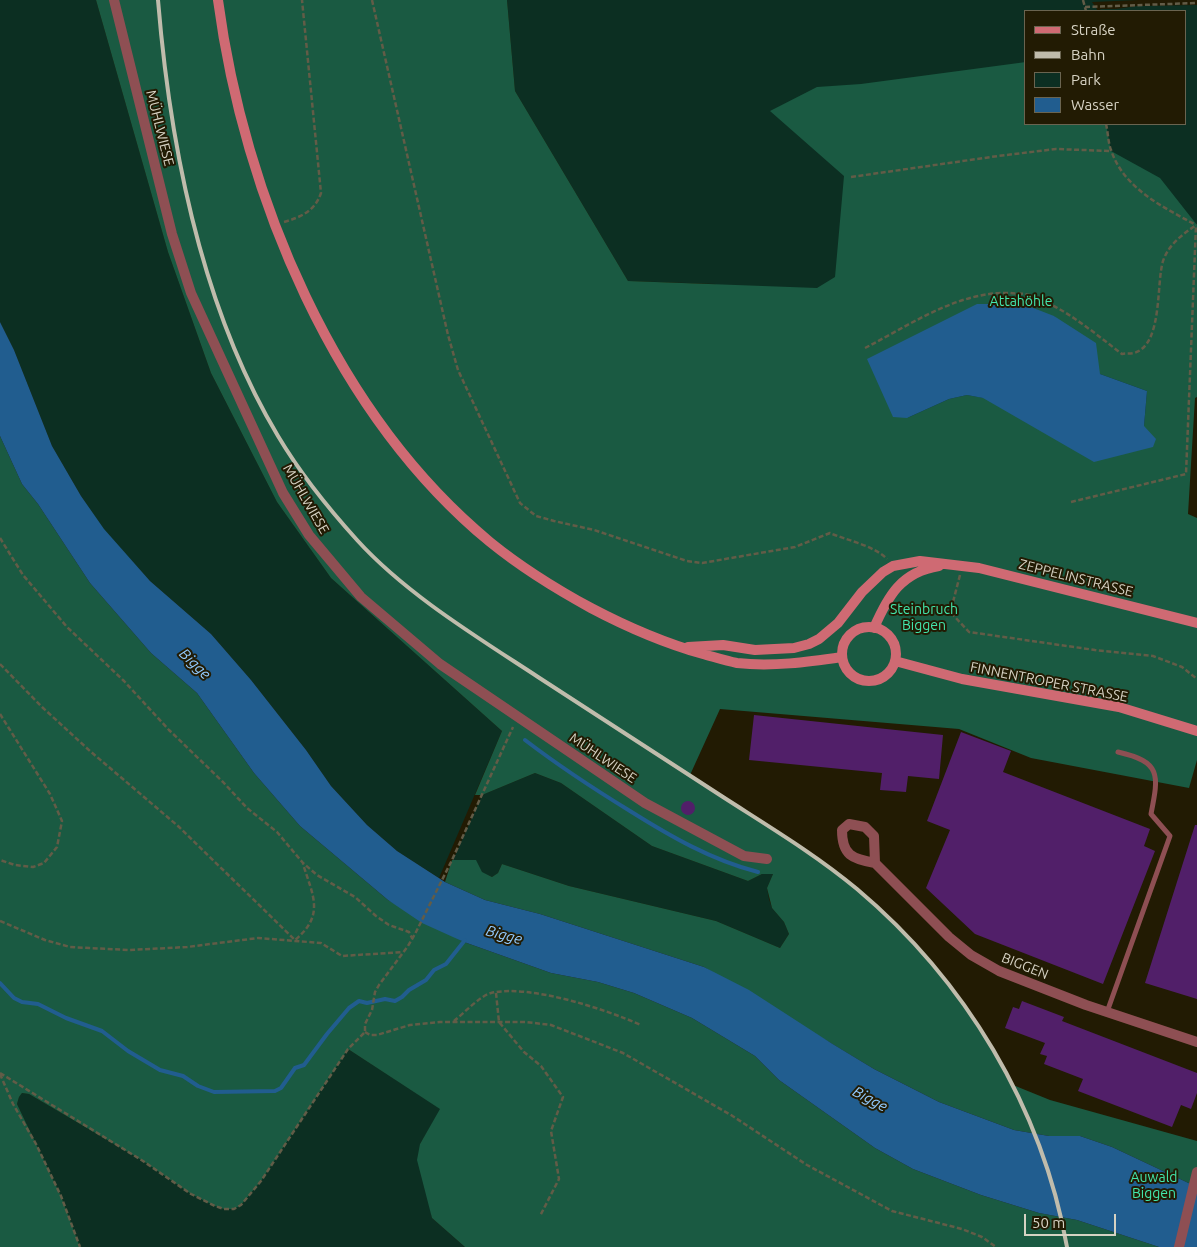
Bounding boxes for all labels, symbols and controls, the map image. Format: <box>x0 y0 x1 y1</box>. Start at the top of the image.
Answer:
legend <box>1024 10 1187 125</box>
text: Straße <box>1071 21 1115 38</box>
text: Bahn <box>1071 46 1105 63</box>
text: Park <box>1071 71 1101 88</box>
street label: MÜHLWIESE <box>142 88 178 168</box>
text: Wasser <box>1071 96 1119 113</box>
park label: Attahöhle <box>990 293 1052 309</box>
street label: MÜHLWIESE <box>279 461 333 537</box>
street label: ZEPPELINSTRASSE <box>1017 556 1135 600</box>
park label: Steinbruch Biggen <box>890 601 958 634</box>
water label: Bigge <box>176 645 214 683</box>
street label: FINNENTROPER STRASSE <box>969 658 1129 706</box>
street label: MÜHLWIESE <box>566 729 640 787</box>
water label: Bigge <box>484 922 524 948</box>
street label: BIGGEN <box>999 949 1051 983</box>
water label: Bigge <box>850 1082 890 1116</box>
park label: Auwald Biggen <box>1131 1169 1177 1202</box>
scale bar <box>1027 1204 1120 1236</box>
text: 50 m <box>1032 1214 1065 1231</box>

